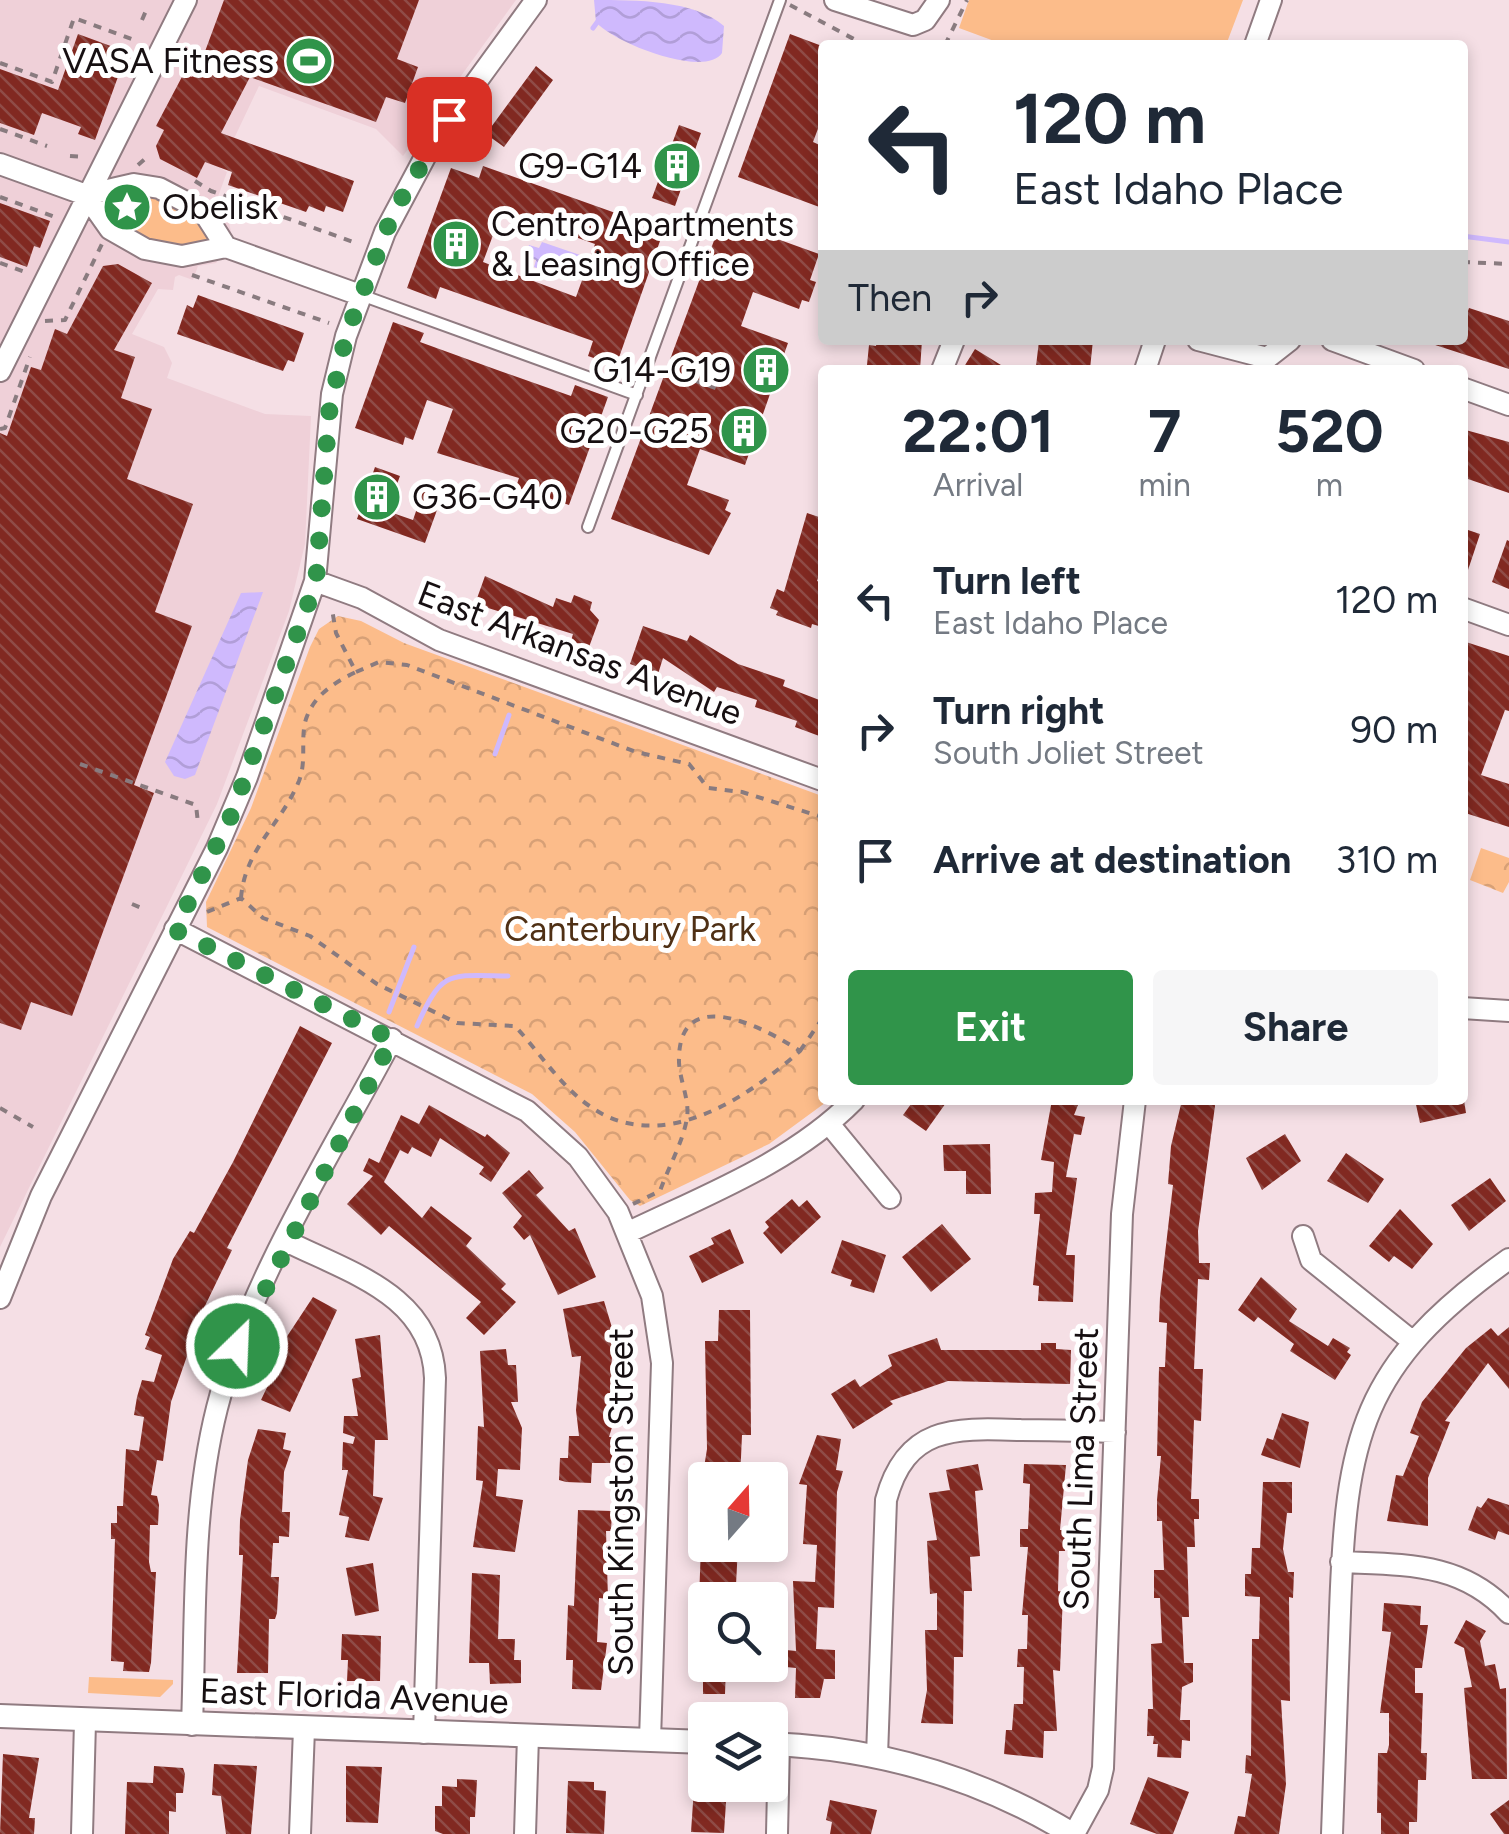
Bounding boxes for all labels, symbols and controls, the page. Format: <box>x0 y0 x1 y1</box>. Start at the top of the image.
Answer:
sports icon: VASA Fitness <box>283 35 335 87</box>
place label: VASA Fitness <box>62 40 274 82</box>
text: 120 m <box>1013 76 1206 161</box>
pin <box>407 77 492 162</box>
icon: left <box>848 80 978 210</box>
icon: arrive <box>422 92 477 147</box>
building icon: G9-G14 <box>651 140 703 192</box>
place label: G9-G14 <box>518 145 642 187</box>
text: East Idaho Place <box>1013 161 1343 215</box>
place icon: Obelisk <box>101 181 153 233</box>
place label: Obelisk <box>162 186 278 228</box>
place label: Centro Apartments & Leasing Office <box>491 203 794 285</box>
building icon: Centro Apartments & Leasing Office <box>430 218 482 270</box>
icon: right <box>952 270 1007 325</box>
text: Then <box>848 275 932 321</box>
building icon: G14-G19 <box>740 344 792 396</box>
place label: G14-G19 <box>593 349 731 391</box>
text: 22:01 <box>902 395 1054 467</box>
text: 7 <box>1148 395 1181 467</box>
text: 520 <box>1275 395 1384 467</box>
building icon: G20-G25 <box>718 405 770 457</box>
place label: G20-G25 <box>560 410 709 452</box>
text: Arrival <box>933 466 1023 504</box>
text: min <box>1138 466 1191 504</box>
text: m <box>1316 466 1343 504</box>
building icon: G36-G40 <box>351 471 403 523</box>
place label: G36-G40 <box>412 476 563 518</box>
text: Turn left <box>933 558 1081 604</box>
street label: East Arkansas Avenue <box>412 572 748 734</box>
icon: left <box>848 573 903 628</box>
text: 120 m <box>1335 577 1438 623</box>
text: East Idaho Place <box>933 604 1168 642</box>
text: Turn right <box>933 688 1105 734</box>
icon: right <box>848 703 903 758</box>
text: 90 m <box>1350 707 1438 753</box>
text: South Joliet Street <box>933 734 1204 772</box>
icon: arrive <box>848 833 903 888</box>
text: Arrive at destination <box>933 837 1291 883</box>
text: 310 m <box>1336 837 1438 883</box>
park label: Canterbury Park <box>504 908 756 950</box>
button: Exit <box>848 970 1133 1085</box>
button: Share <box>1153 970 1438 1085</box>
position arrow <box>185 1294 289 1398</box>
street label: South Lima Street <box>1055 1327 1107 1611</box>
street label: South Kingston Street <box>600 1328 642 1676</box>
north arrow <box>688 1462 788 1562</box>
map controls <box>688 1462 788 1802</box>
button: search <box>688 1582 788 1682</box>
street label: East Florida Avenue <box>199 1670 509 1722</box>
button: layers <box>688 1702 788 1802</box>

